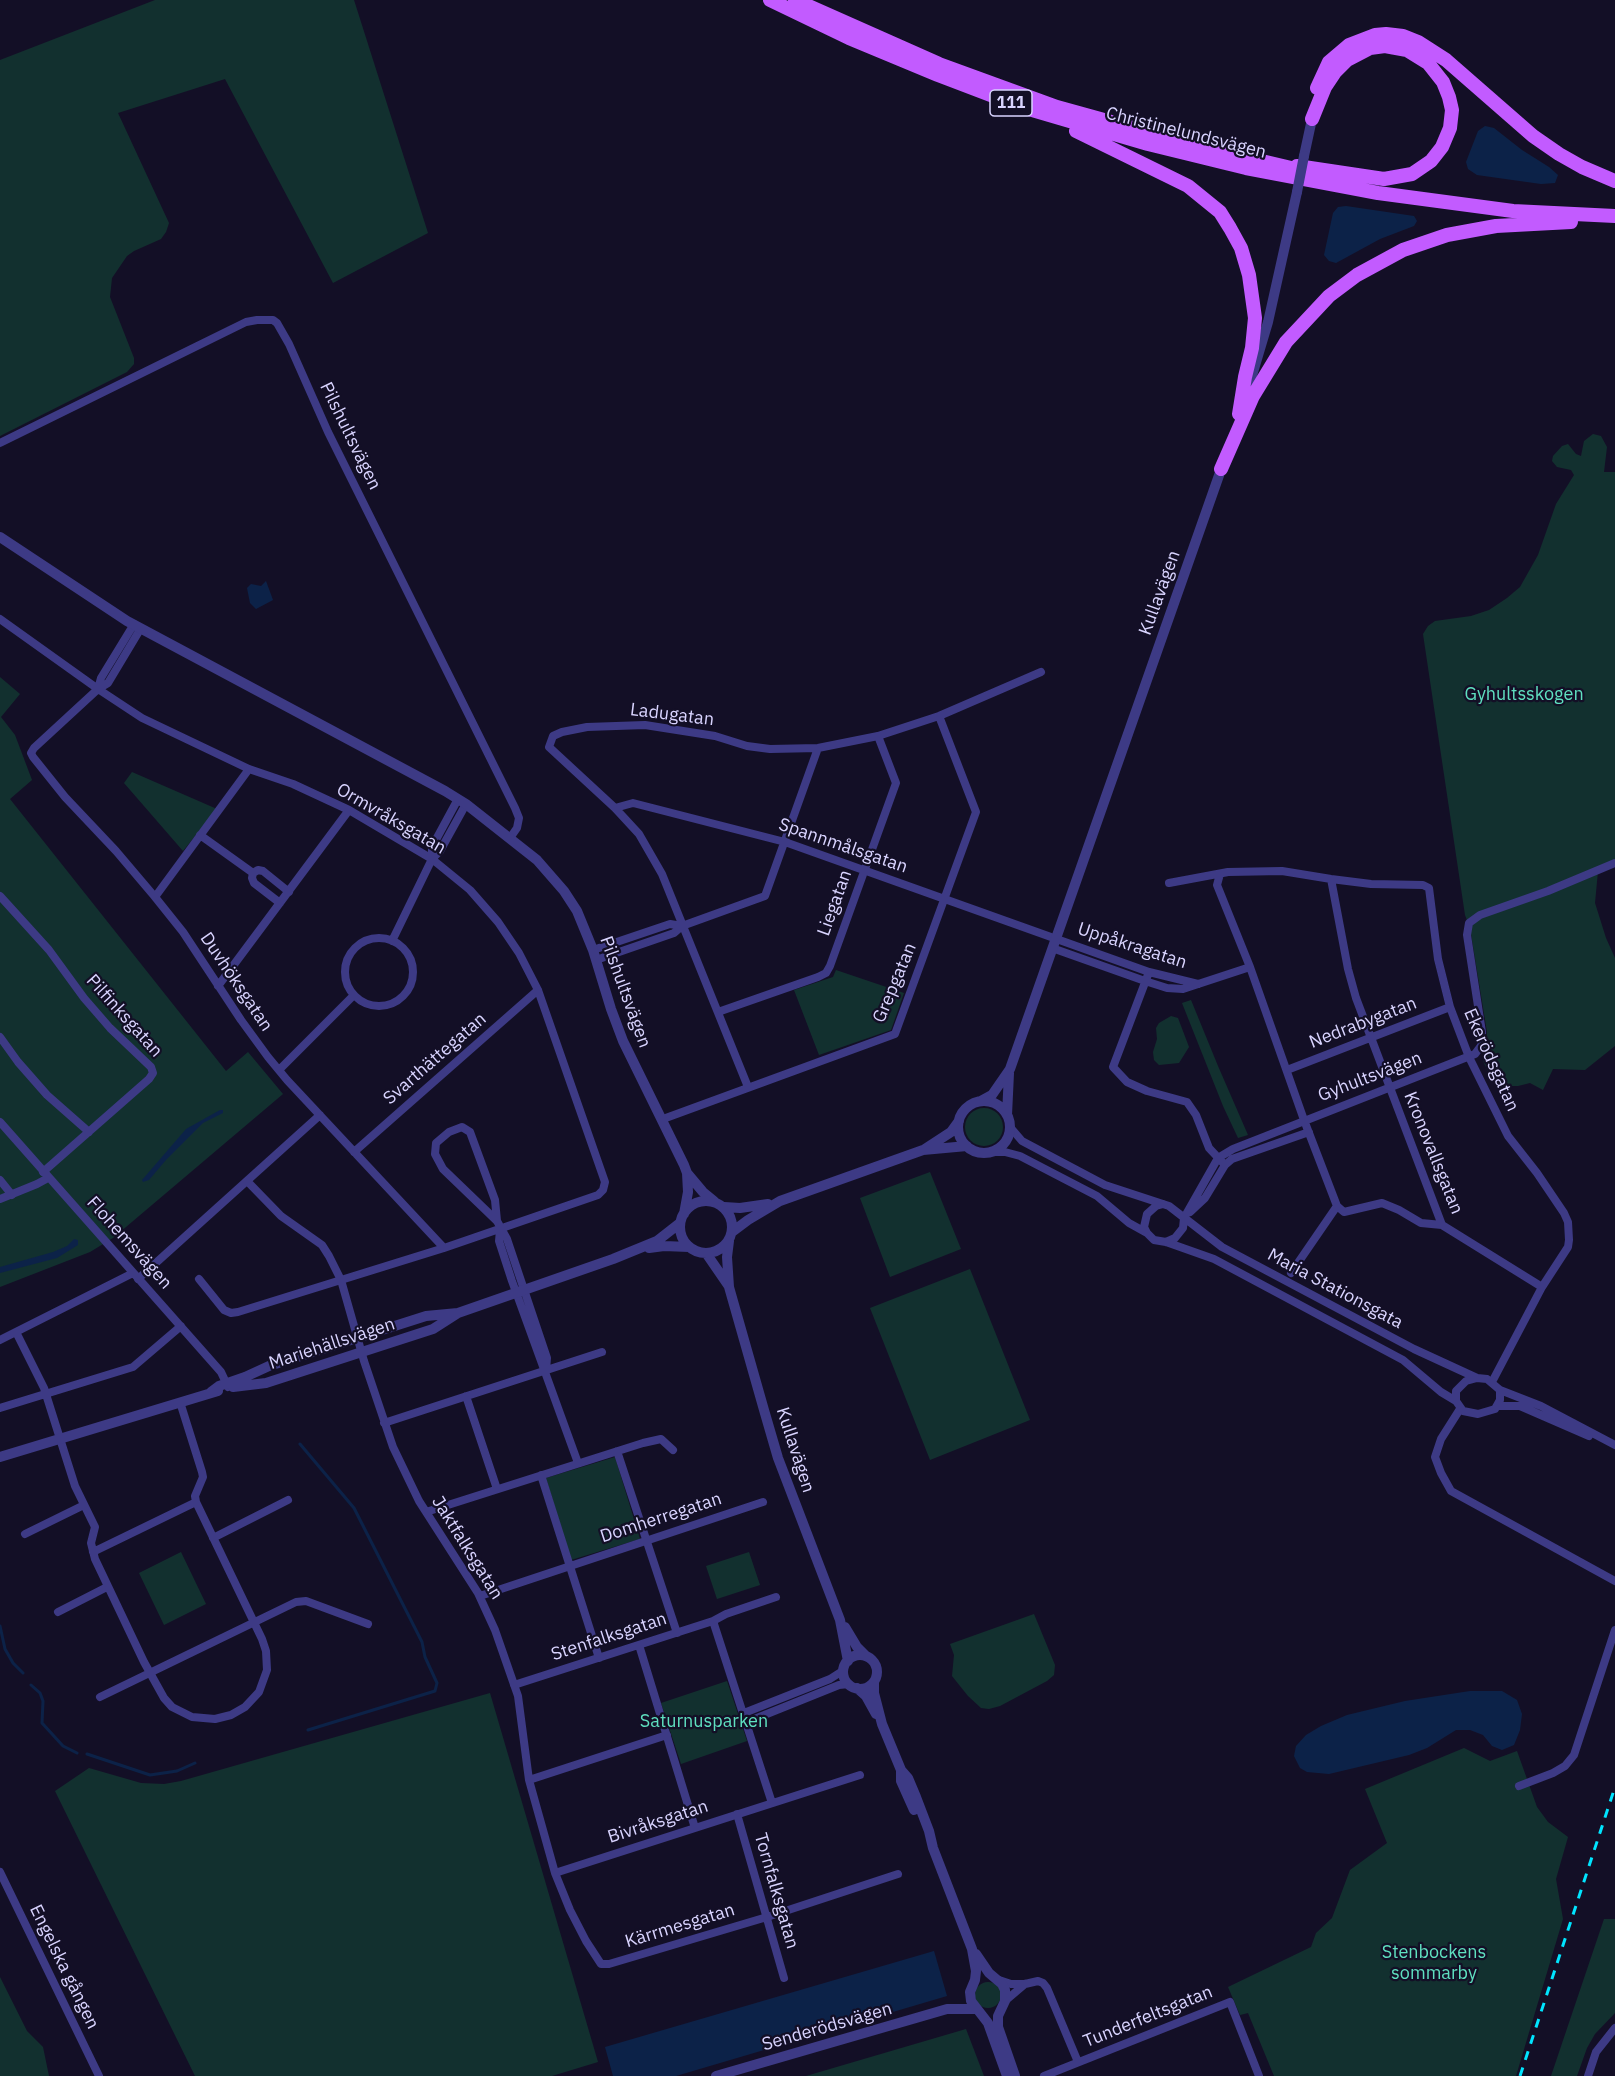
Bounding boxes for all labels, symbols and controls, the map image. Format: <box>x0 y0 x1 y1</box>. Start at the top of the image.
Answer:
road number: 111 <box>990 90 1032 116</box>
street label: Christinelundsvägen <box>1104 103 1268 163</box>
street label: Pilshultsvägen <box>315 379 385 493</box>
street label: Kullavägen <box>1135 548 1185 638</box>
park label: Gyhultsskogen <box>1464 684 1584 706</box>
street label: Ladugatan <box>629 699 715 731</box>
street label: Ormvråksgatan <box>332 779 450 859</box>
street label: Spannmålsgatan <box>776 814 910 878</box>
street label: Liegatan <box>813 867 857 939</box>
street label: Uppåkragatan <box>1075 918 1189 974</box>
street label: Duvhöksgatan <box>195 928 277 1036</box>
street label: Pilshultsvägen <box>595 933 655 1051</box>
street label: Grepgatan <box>869 940 921 1026</box>
street label: Pilfinksgatan <box>81 970 167 1062</box>
street label: Nedrabygatan <box>1306 993 1420 1053</box>
street label: Ekerödsgatan <box>1459 1005 1523 1115</box>
street label: Svarthättegatan <box>379 1009 491 1109</box>
street label: Gyhultsvägen <box>1315 1047 1425 1107</box>
street label: Kronovallsgatan <box>1399 1089 1467 1217</box>
street label: Flohemsvägen <box>82 1192 176 1294</box>
street label: Maria Stationsgata <box>1264 1244 1406 1334</box>
street label: Mariehällsvägen <box>266 1313 398 1375</box>
street label: Kullavägen <box>771 1405 819 1495</box>
street label: Domherregatan <box>598 1488 724 1548</box>
street label: Jaktfalksgatan <box>427 1492 507 1604</box>
street label: Stenfalksgatan <box>548 1608 670 1666</box>
park label: Saturnusparken <box>640 1711 768 1733</box>
street label: Bivråksgatan <box>605 1796 711 1848</box>
street label: Tornfalksgatan <box>749 1831 803 1951</box>
street label: Kärrmesgatan <box>623 1899 737 1953</box>
street label: Engelska gången <box>25 1901 103 2033</box>
park label: Stenbockens sommarby <box>1382 1942 1486 1984</box>
street label: Tunderfeltsgatan <box>1080 1981 1216 2053</box>
street label: Senderödsvägen <box>759 1998 895 2056</box>

